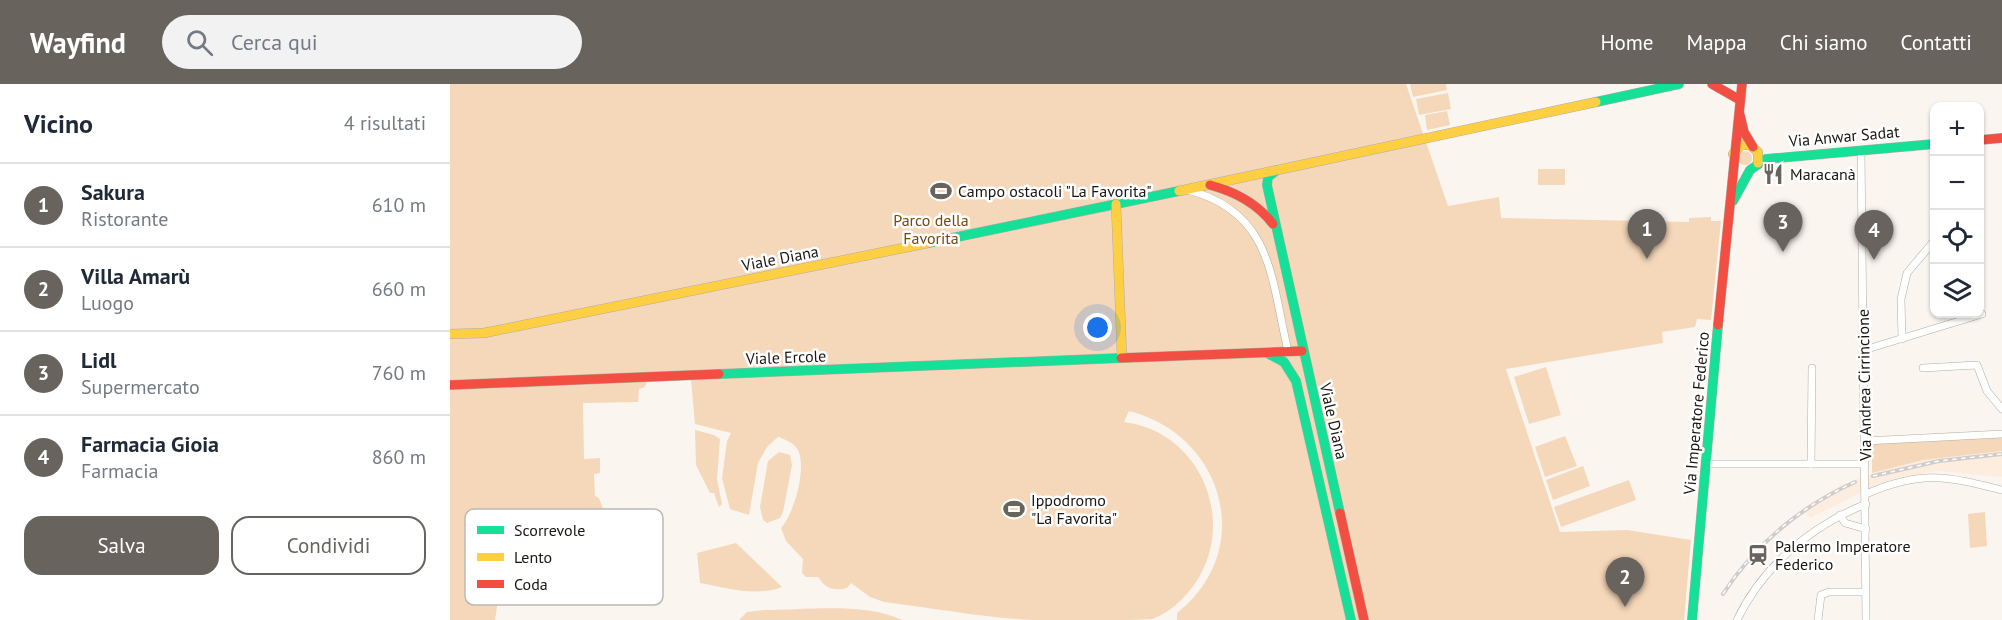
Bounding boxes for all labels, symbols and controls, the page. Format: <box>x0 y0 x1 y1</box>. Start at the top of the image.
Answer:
search box <box>162 15 582 69</box>
text: Wayfind <box>30 24 126 61</box>
icon: search <box>183 26 216 59</box>
text: Cerca qui <box>231 28 318 56</box>
text: Home <box>1600 29 1654 56</box>
text: Mappa <box>1687 29 1747 56</box>
text: Chi siamo <box>1780 29 1868 56</box>
text: Contatti <box>1901 29 1972 56</box>
map controls <box>1930 102 1984 318</box>
button: + <box>1930 102 1984 156</box>
text: Vicino <box>24 107 93 140</box>
text: 4 risultati <box>344 110 426 136</box>
street label: Via Anwar Sadat <box>1787 121 1901 151</box>
button: − <box>1930 156 1984 210</box>
restaurant icon: Maracanà <box>1761 162 1785 186</box>
place label: Maracanà <box>1790 164 1856 184</box>
text: Sakura <box>81 178 145 206</box>
sports icon: Campo ostacoli "La Favorita" <box>929 179 953 203</box>
place label: Campo ostacoli "La Favorita" <box>958 181 1152 201</box>
text: 1 <box>38 192 49 218</box>
text: 610 m <box>372 192 426 218</box>
pin: 3 <box>1764 202 1802 252</box>
text: Ristorante <box>81 206 168 232</box>
park label: Parco della Favorita <box>893 210 969 248</box>
pin: 1 <box>1628 210 1666 259</box>
pin: 4 <box>1854 210 1894 260</box>
button: locate <box>1930 210 1984 264</box>
street label: Viale Diana <box>739 241 820 275</box>
text: Villa Amarù <box>81 262 190 290</box>
button: layers <box>1930 264 1984 318</box>
text: 2 <box>38 276 49 302</box>
text: 660 m <box>372 276 426 302</box>
text: Luogo <box>81 290 134 316</box>
street label: Via Andrea Cirrincione <box>1853 309 1875 462</box>
your location <box>1083 313 1112 342</box>
street label: Via Imperatore Federico <box>1679 331 1713 496</box>
text: Lidl <box>81 346 117 374</box>
street label: Viale Ercole <box>744 346 827 368</box>
text: 3 <box>38 360 49 386</box>
text: 760 m <box>372 360 426 386</box>
text: Supermercato <box>81 374 200 400</box>
street label: Viale Diana <box>1315 380 1352 461</box>
text: Farmacia Gioia <box>81 430 219 458</box>
text: 4 <box>38 444 49 470</box>
text: 860 m <box>372 444 426 470</box>
text: Farmacia <box>81 458 159 484</box>
place label: Ippodromo "La Favorita" <box>1031 490 1117 528</box>
sports icon: Ippodromo "La Favorita" <box>1002 497 1026 521</box>
legend <box>465 509 663 605</box>
button: Salva <box>24 516 219 575</box>
button: Condividi <box>231 516 426 575</box>
text: Scorrevole <box>514 520 586 540</box>
place label: Palermo Imperatore Federico <box>1775 536 1911 574</box>
station icon: Palermo Imperatore Federico <box>1746 543 1770 567</box>
text: Lento <box>514 547 552 567</box>
pin: 2 <box>1606 558 1644 607</box>
text: Coda <box>514 574 548 594</box>

